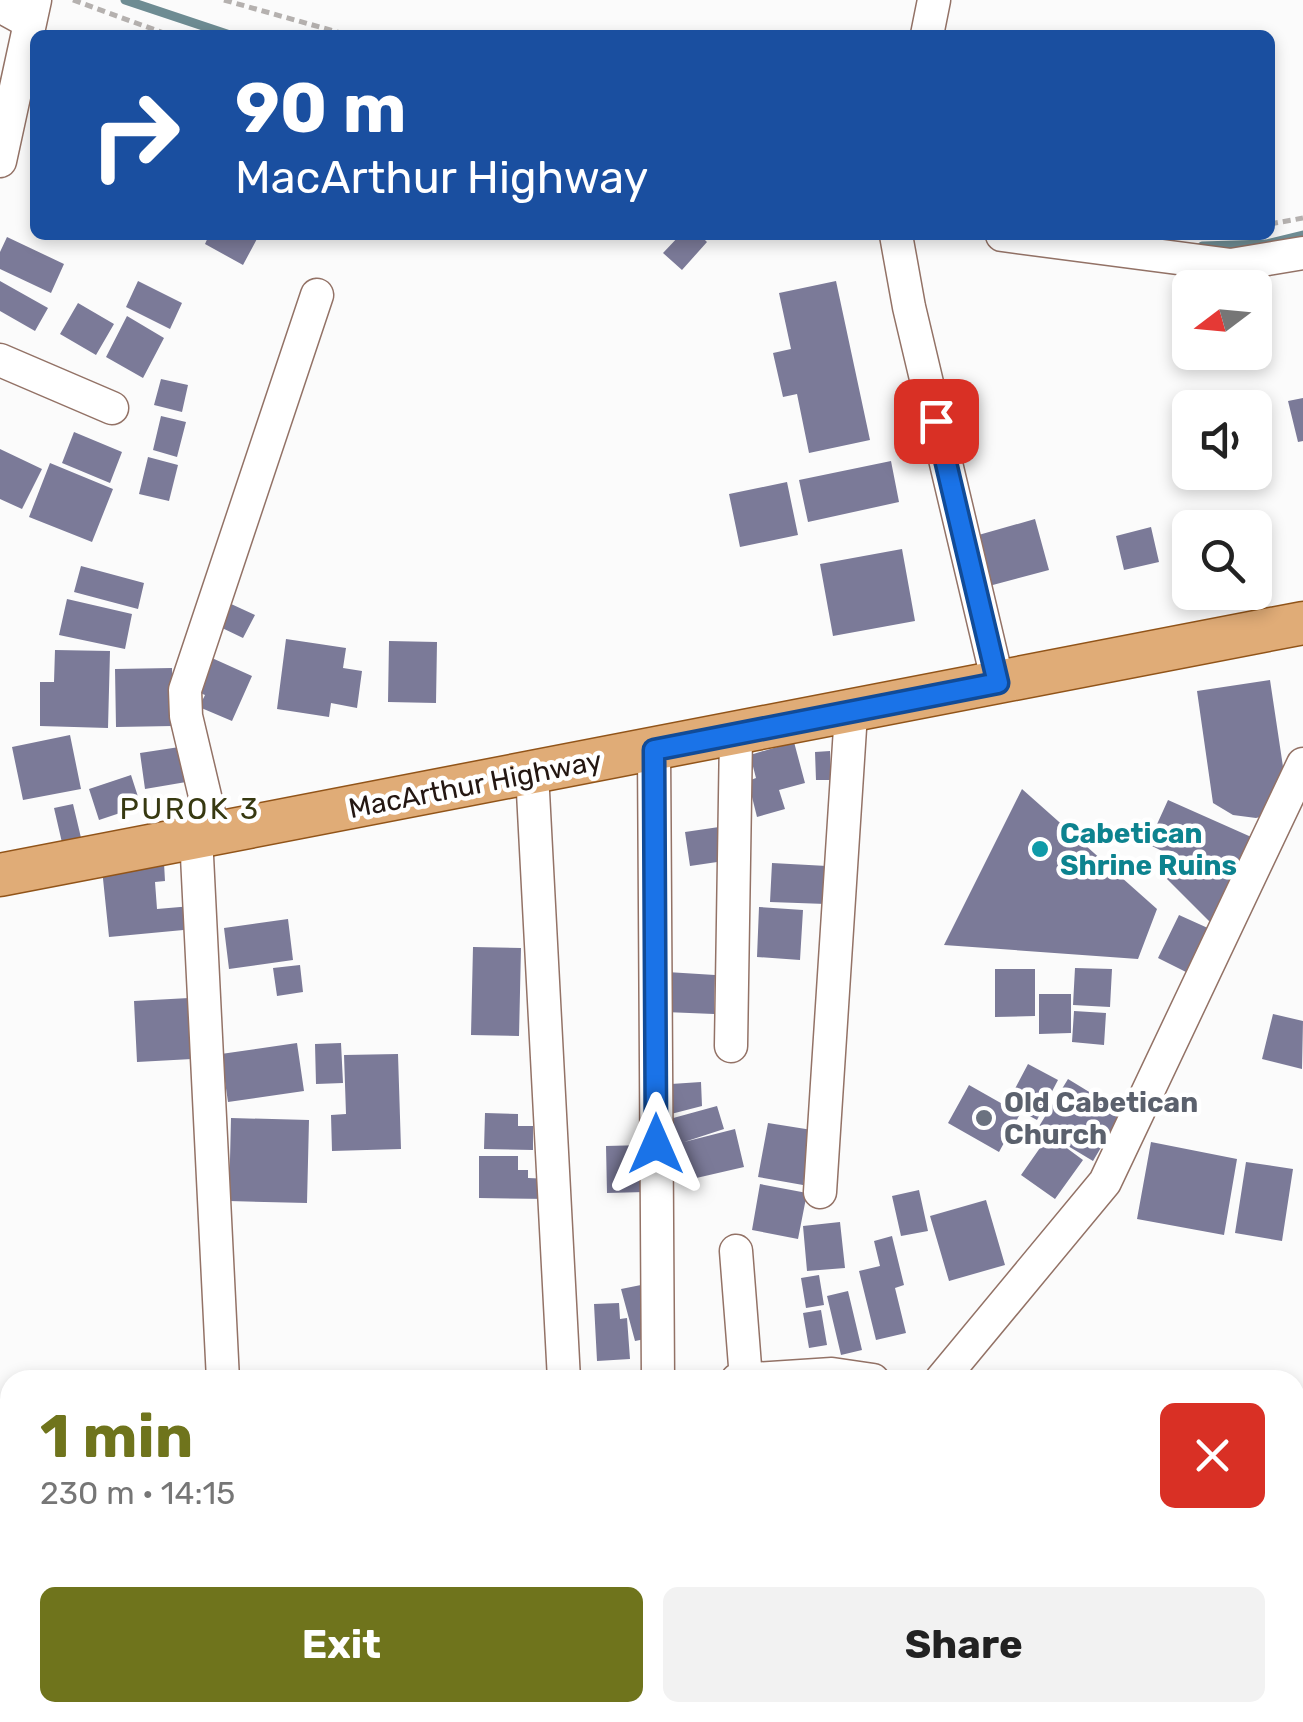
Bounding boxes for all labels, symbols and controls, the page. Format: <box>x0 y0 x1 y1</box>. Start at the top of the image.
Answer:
text: 90 m <box>235 67 407 150</box>
icon: right <box>70 70 200 200</box>
text: MacArthur Highway <box>235 151 648 204</box>
north arrow <box>1172 270 1272 370</box>
map controls <box>1172 270 1272 610</box>
pin <box>894 379 979 464</box>
button: sound <box>1172 390 1272 490</box>
icon: arrive <box>909 394 964 449</box>
button: search <box>1172 510 1272 610</box>
street label: MacArthur Highway <box>346 744 604 825</box>
district label: PUROK 3 <box>120 791 260 827</box>
place label: Cabetican Shrine Ruins <box>1060 817 1237 882</box>
marker: Cabetican Shrine Ruins <box>1029 838 1051 860</box>
place label: Old Cabetican Church <box>1004 1086 1198 1151</box>
position arrow <box>604 1092 708 1196</box>
marker: Old Cabetican Church <box>973 1107 995 1129</box>
text: 1 min <box>40 1401 193 1472</box>
button: close <box>1160 1403 1265 1508</box>
text: 230 m · 14:15 <box>40 1474 235 1512</box>
button: Exit <box>40 1587 643 1702</box>
button: Share <box>663 1587 1265 1702</box>

